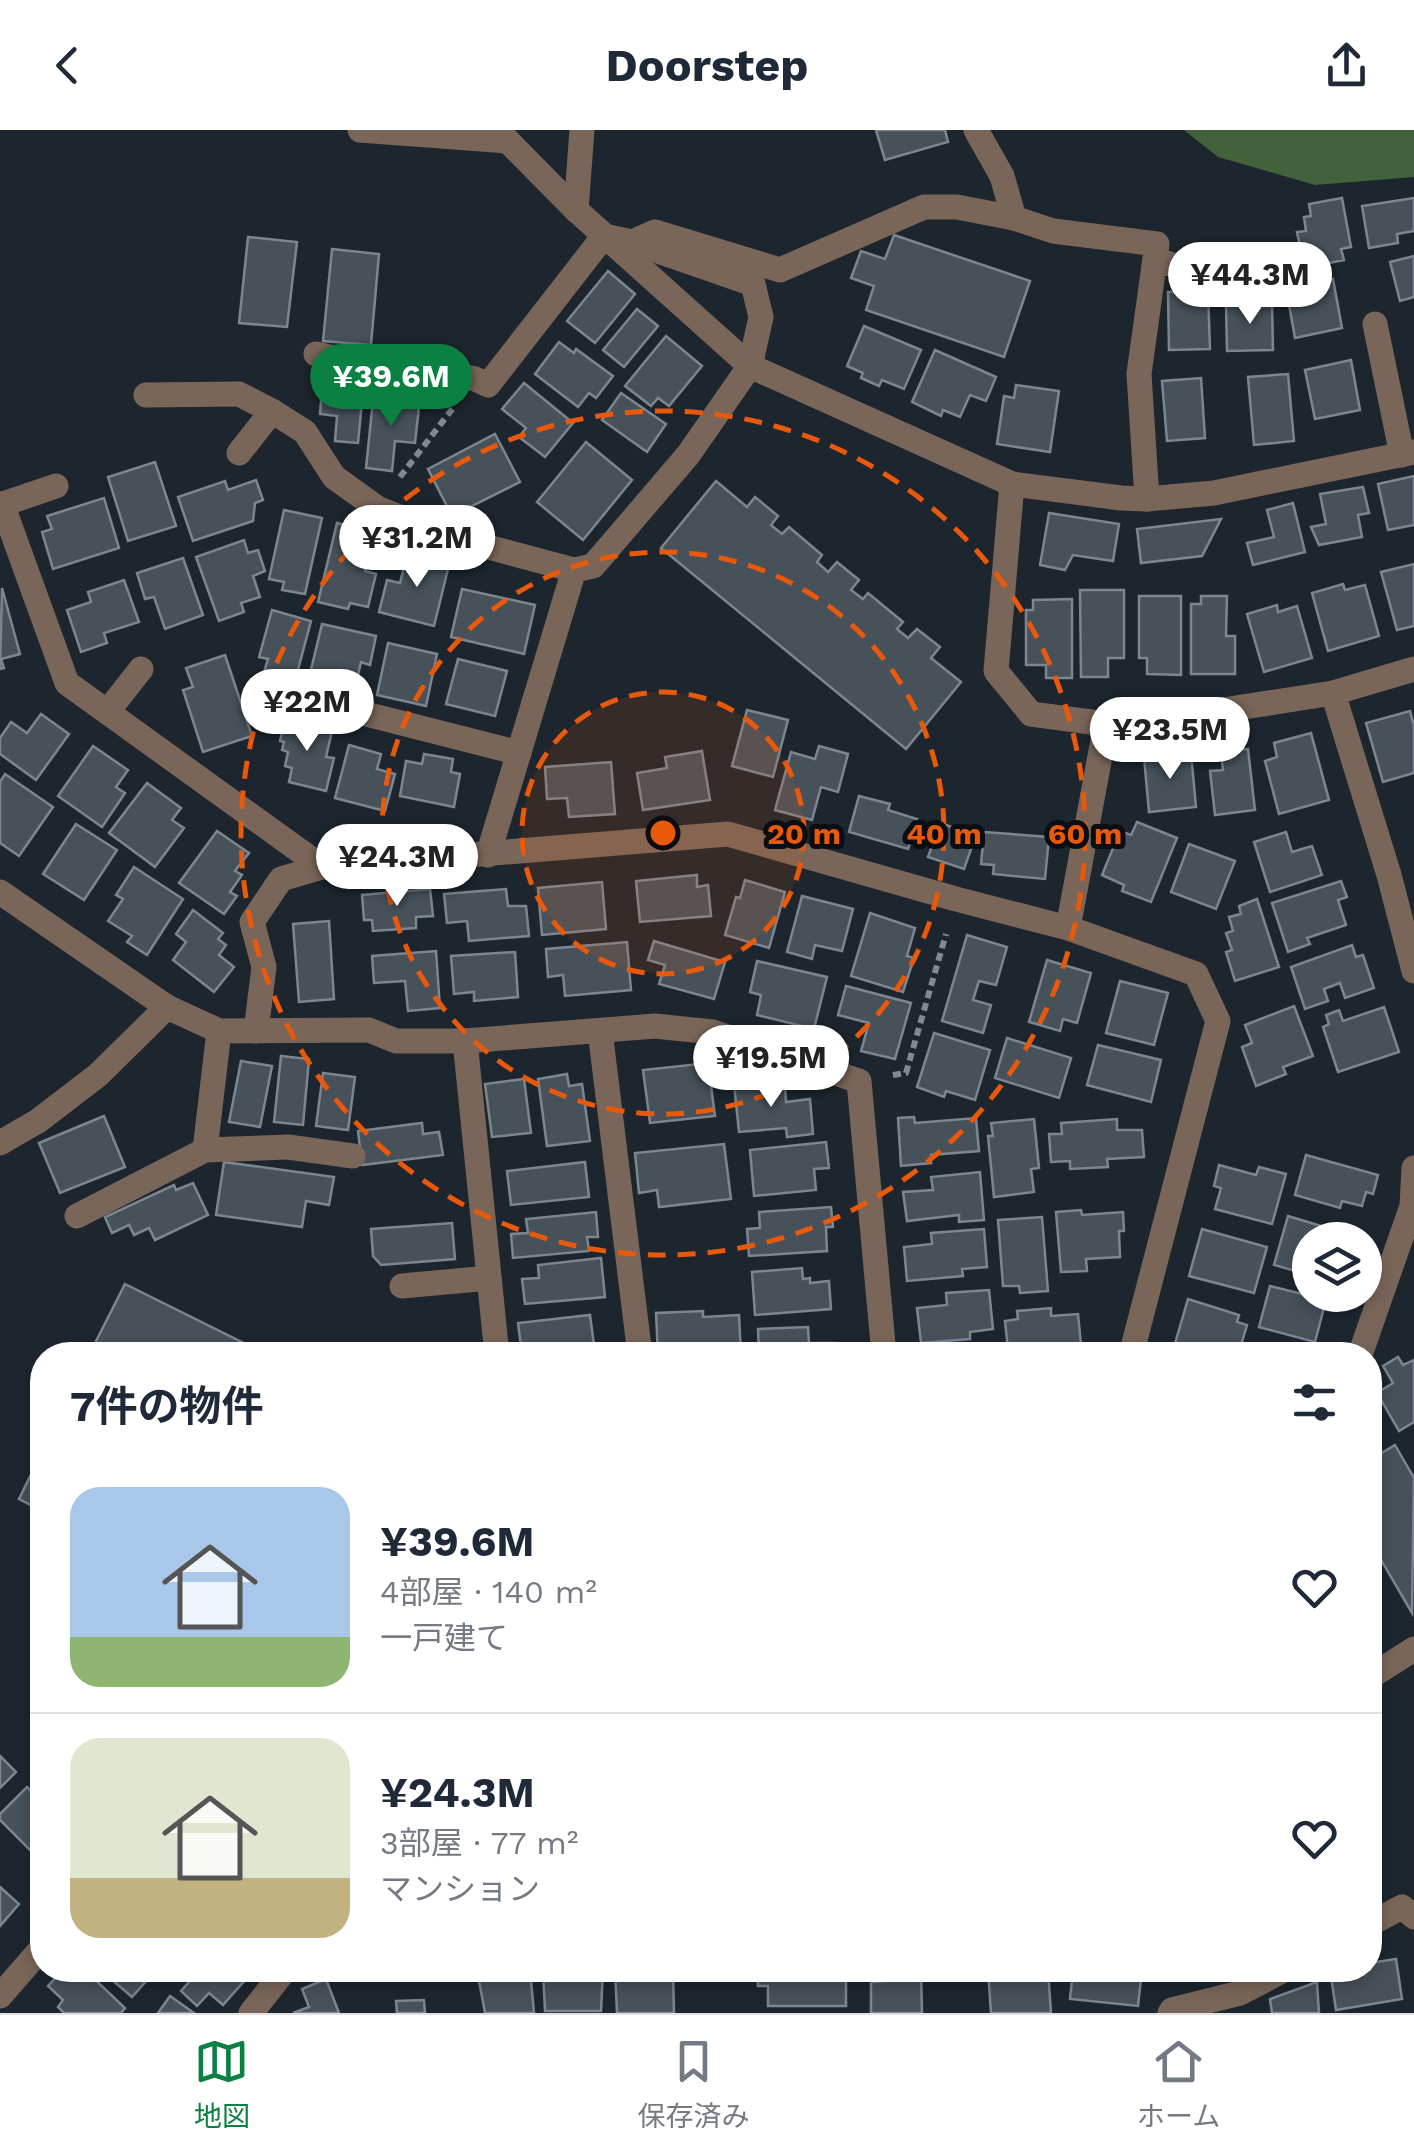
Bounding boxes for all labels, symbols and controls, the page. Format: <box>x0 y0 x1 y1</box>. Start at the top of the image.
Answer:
icon: back <box>40 38 95 93</box>
icon: share <box>1319 38 1374 93</box>
text: Doorstep <box>605 39 809 92</box>
pin: ¥44.3M <box>1169 242 1331 327</box>
text: ¥44.3M <box>1190 255 1310 293</box>
pin: ¥39.6M <box>310 344 472 429</box>
text: ¥39.6M <box>332 357 450 395</box>
pin: ¥31.2M <box>336 505 498 590</box>
text: ¥31.2M <box>361 518 473 556</box>
pin: ¥22M <box>248 669 366 754</box>
text: ¥22M <box>263 682 351 720</box>
pin: ¥23.5M <box>1089 697 1251 782</box>
text: ¥23.5M <box>1112 710 1228 748</box>
centre of rings <box>645 815 681 851</box>
text: 20 m <box>767 816 841 851</box>
text: 40 m <box>906 816 982 851</box>
text: 60 m <box>1048 816 1122 851</box>
pin: ¥24.3M <box>316 824 478 909</box>
text: ¥24.3M <box>338 837 456 875</box>
pin: ¥19.5M <box>690 1025 852 1110</box>
text: ¥19.5M <box>715 1038 827 1076</box>
map controls <box>1292 1222 1382 1312</box>
button: layers <box>1292 1222 1382 1312</box>
icon: filters <box>1287 1375 1342 1430</box>
text: 7件の物件 <box>70 1382 264 1431</box>
text: ¥39.6M <box>380 1517 535 1566</box>
icon: home <box>150 1527 270 1647</box>
icon: heart <box>1287 1560 1342 1615</box>
text: 4部屋 · 140 m² <box>380 1573 597 1611</box>
text: 一戸建て <box>380 1619 508 1657</box>
text: ¥24.3M <box>380 1768 535 1817</box>
icon: home <box>150 1778 270 1898</box>
icon: heart <box>1287 1811 1342 1866</box>
text: 3部屋 · 77 m² <box>380 1824 578 1862</box>
text: マンション <box>380 1870 540 1908</box>
tab: 地図 <box>194 2034 250 2134</box>
tab: 保存済み <box>637 2034 749 2134</box>
tab: ホーム <box>1137 2034 1220 2134</box>

